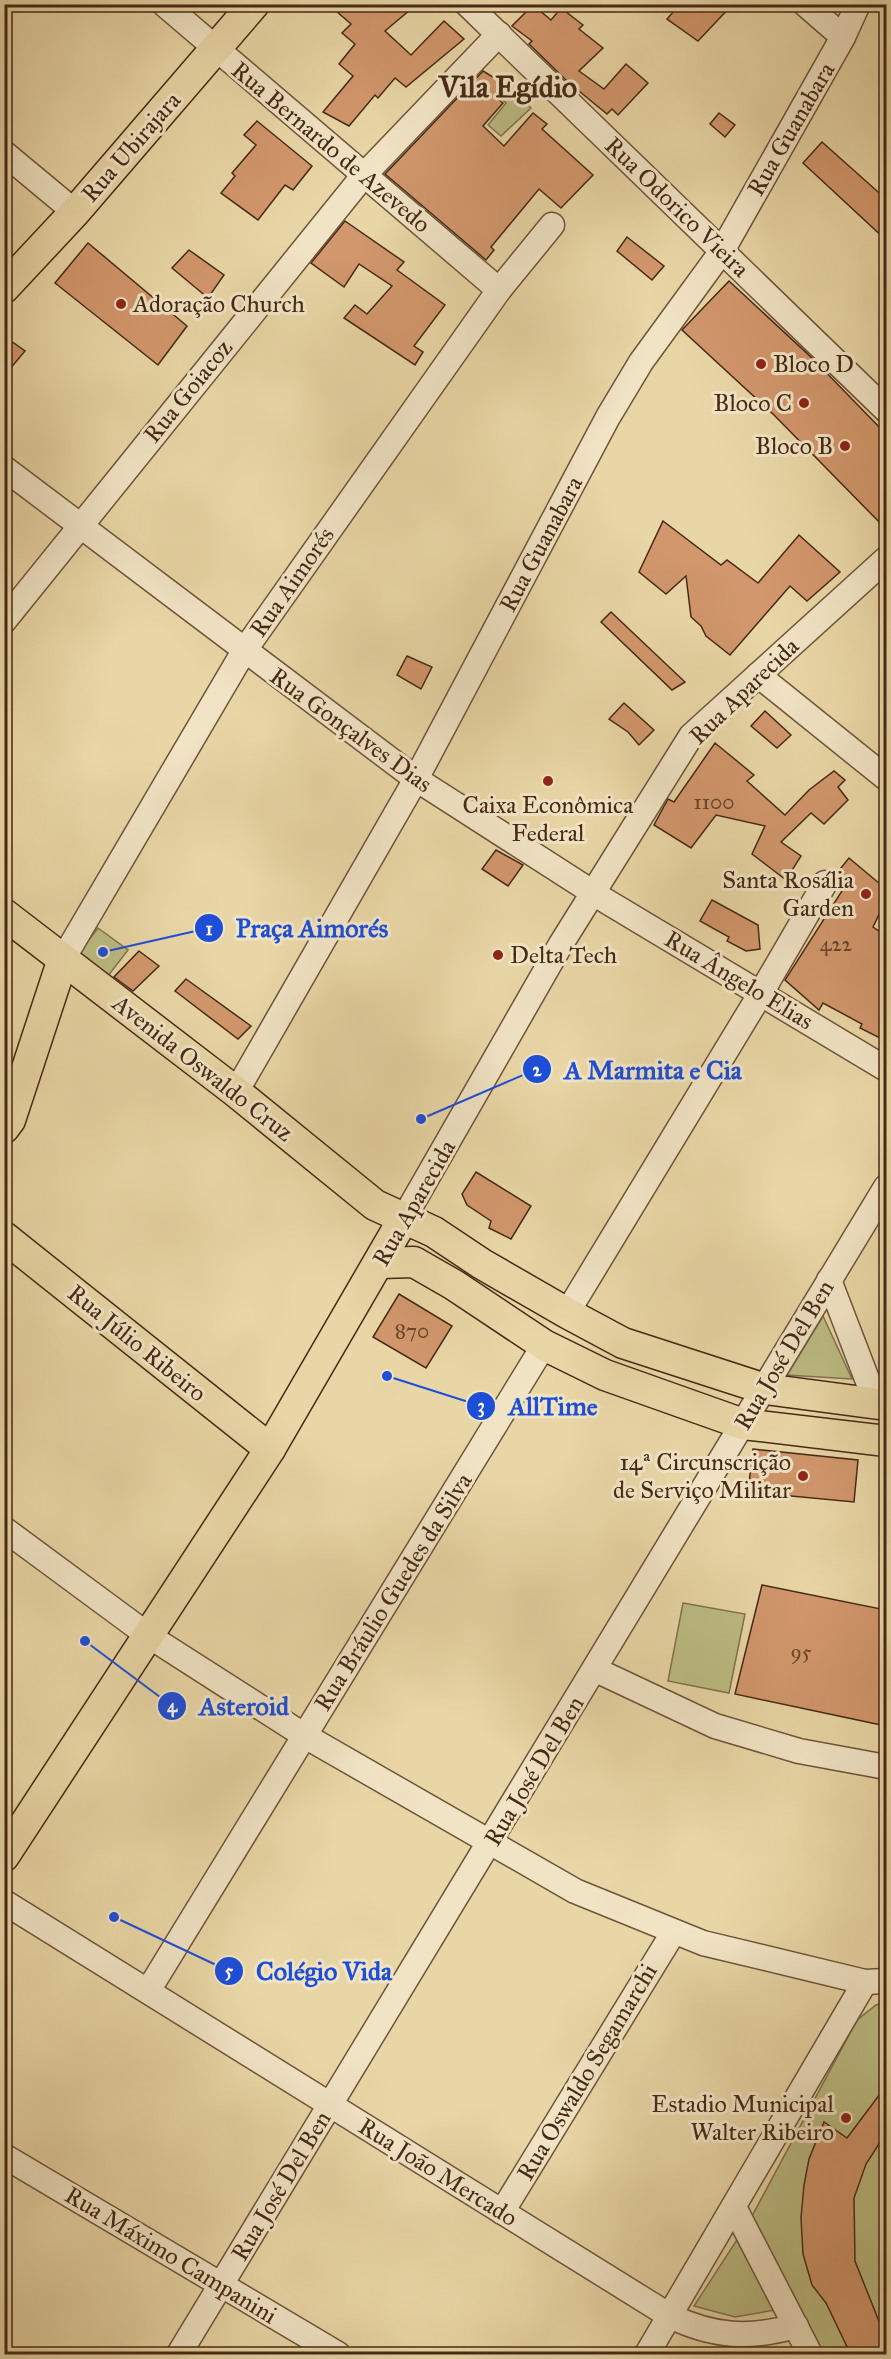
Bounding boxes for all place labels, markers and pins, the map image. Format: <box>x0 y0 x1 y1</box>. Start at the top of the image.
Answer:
place label: Adoração Church <box>132 289 305 319</box>
marker: Adoração Church <box>114 297 128 311</box>
place label: Bloco D <box>773 349 854 379</box>
marker: Bloco D <box>754 357 768 371</box>
place label: Bloco C <box>714 388 792 418</box>
marker: Bloco C <box>797 396 811 410</box>
place label: Bloco B <box>755 431 833 461</box>
marker: Bloco B <box>838 439 852 453</box>
marker: Caixa Econômica Federal <box>541 774 555 788</box>
place label: Caixa Econômica Federal <box>463 790 634 848</box>
place label: Santa Rosália Garden <box>722 865 855 923</box>
marker: Santa Rosália Garden <box>859 887 873 901</box>
callout: Praça Aimorés <box>194 906 400 950</box>
place label: Delta Tech <box>510 940 617 970</box>
marker: Delta Tech <box>491 948 505 962</box>
callout: A Marmita e Cia <box>522 1047 754 1091</box>
callout: AllTime <box>466 1384 609 1428</box>
place label: 14ª Circunscrição de Serviço Militar <box>613 1447 791 1505</box>
marker: 14ª Circunscrição de Serviço Militar <box>796 1469 810 1483</box>
callout: Asteroid <box>157 1684 301 1728</box>
callout: Colégio Vida <box>214 1949 404 1993</box>
place label: Estadio Municipal Walter Ribeiro <box>651 2089 835 2147</box>
marker: Estadio Municipal Walter Ribeiro <box>839 2111 853 2125</box>

